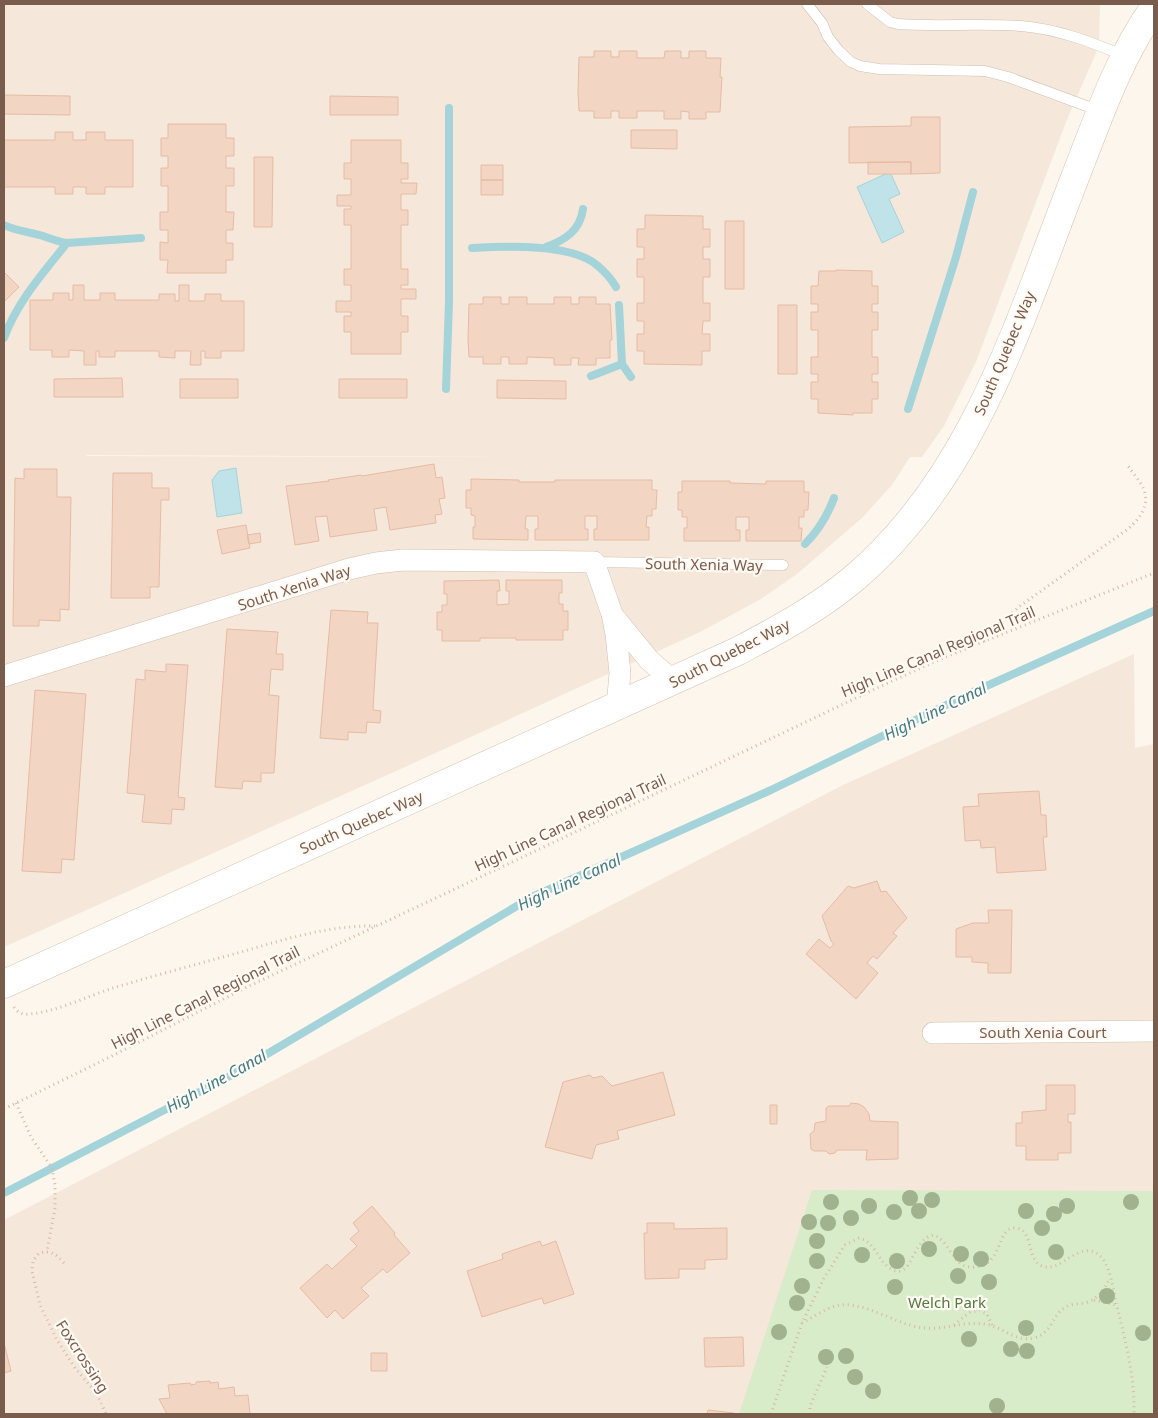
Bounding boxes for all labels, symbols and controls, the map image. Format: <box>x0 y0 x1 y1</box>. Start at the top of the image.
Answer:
street label: South Quebec Way <box>969 288 1039 418</box>
street label: South Xenia Way <box>645 553 763 575</box>
street label: South Xenia Way <box>235 559 353 615</box>
street label: High Line Canal Regional Trail <box>838 601 1038 701</box>
street label: South Quebec Way <box>665 614 793 692</box>
water label: High Line Canal <box>880 676 991 745</box>
street label: High Line Canal Regional Trail <box>471 769 669 875</box>
street label: South Quebec Way <box>296 786 426 858</box>
water label: High Line Canal <box>514 848 625 916</box>
street label: High Line Canal Regional Trail <box>107 941 303 1053</box>
street label: South Xenia Court <box>979 1022 1107 1042</box>
water label: High Line Canal <box>162 1044 271 1118</box>
park label: Welch Park <box>908 1292 986 1312</box>
street label: Foxcrossing <box>52 1316 114 1396</box>

